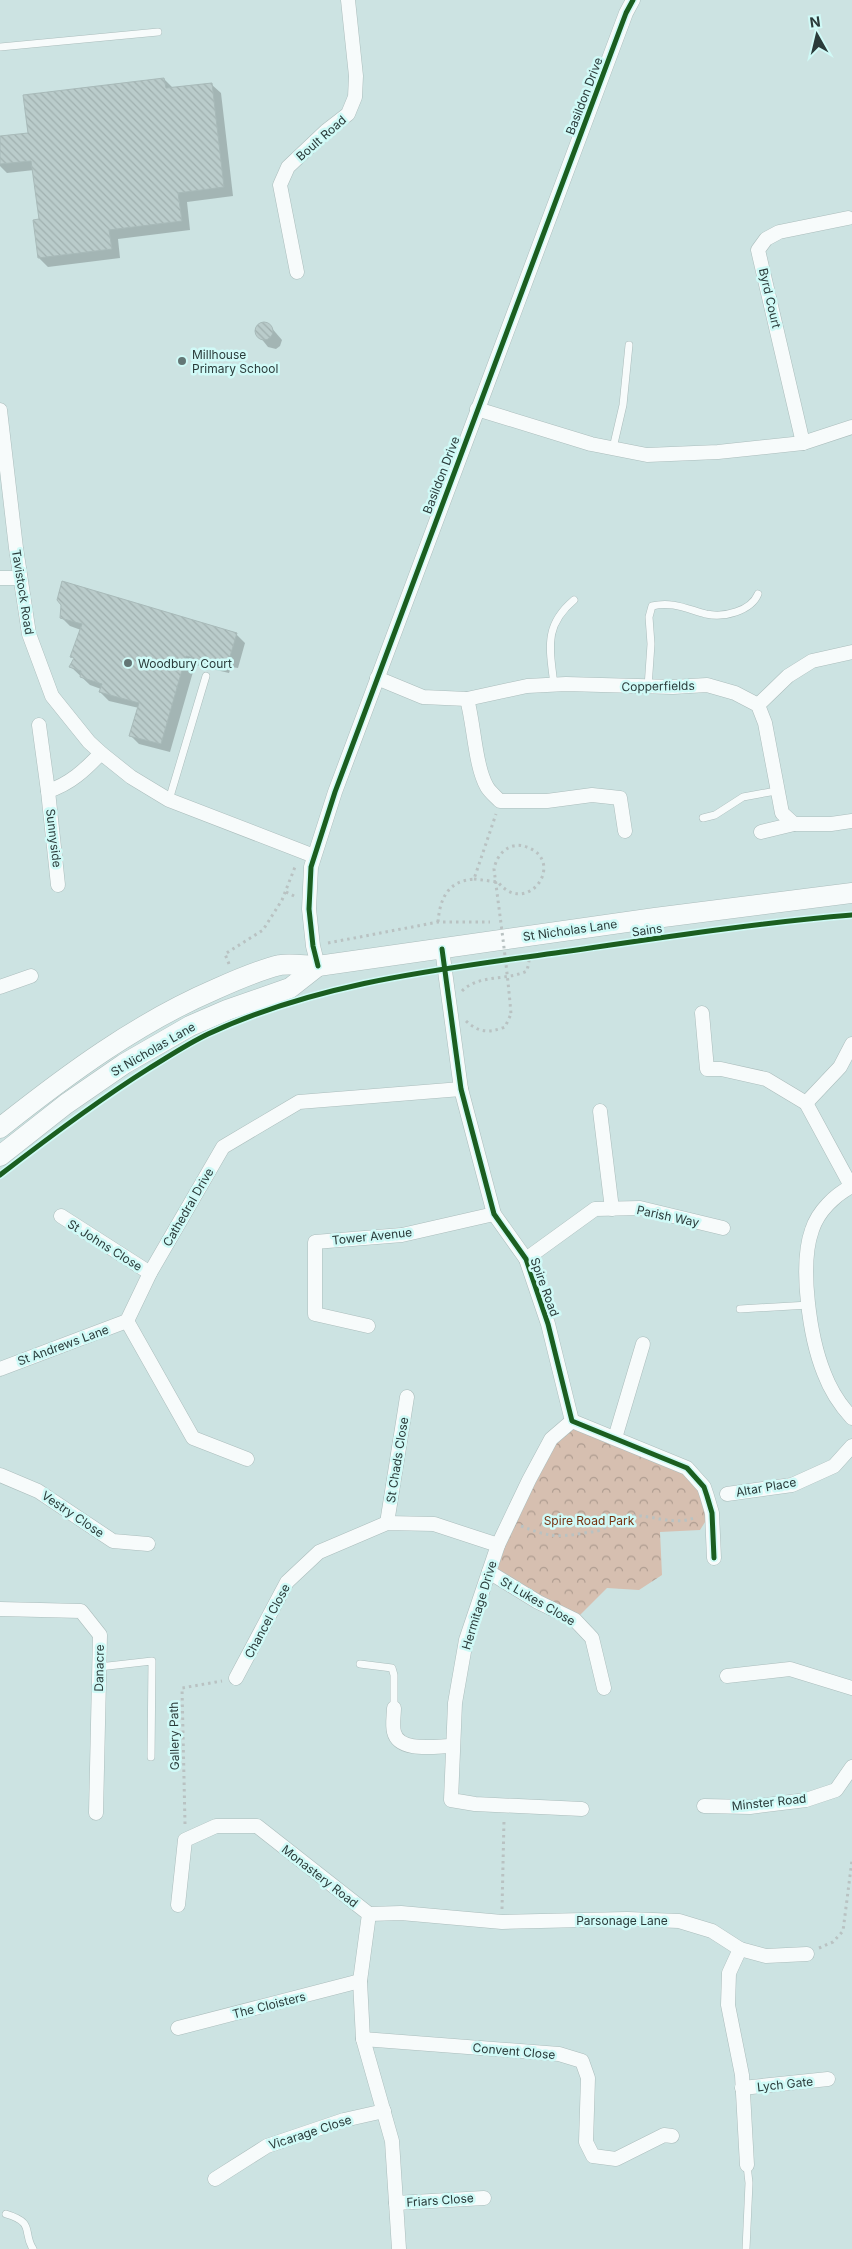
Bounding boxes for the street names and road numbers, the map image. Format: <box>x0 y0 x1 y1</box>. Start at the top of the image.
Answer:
street label: Basildon Drive <box>562 55 606 137</box>
street label: Boult Road <box>293 112 349 164</box>
street label: Byrd Court <box>756 266 784 330</box>
street label: Basildon Drive <box>419 434 463 516</box>
street label: Tavistock Road <box>9 548 37 636</box>
street label: Copperfields <box>621 678 695 694</box>
street label: Sunnyside <box>43 808 65 868</box>
street label: St Nicholas Lane <box>522 916 618 944</box>
street label: Sains <box>631 920 663 940</box>
street label: St Nicholas Lane <box>108 1019 198 1079</box>
street label: Cathedral Drive <box>159 1165 217 1249</box>
street label: Parish Way <box>635 1202 701 1230</box>
street label: St Johns Close <box>65 1216 145 1274</box>
street label: Tower Avenue <box>331 1224 413 1248</box>
street label: Spire Road <box>527 1255 563 1319</box>
street label: St Andrews Lane <box>15 1322 111 1368</box>
street label: St Chads Close <box>383 1416 411 1504</box>
street label: Altar Place <box>735 1474 797 1500</box>
street label: Vestry Close <box>39 1488 107 1540</box>
street label: Hermitage Drive <box>458 1559 500 1651</box>
street label: St Lukes Close <box>498 1573 578 1629</box>
street label: Chancel Close <box>241 1581 293 1661</box>
street label: Danacre <box>91 1644 107 1692</box>
street label: Gallery Path <box>166 1701 182 1771</box>
street label: Minster Road <box>731 1791 807 1813</box>
street label: Monastery Road <box>279 1842 361 1910</box>
street label: Parsonage Lane <box>576 1913 668 1928</box>
street label: The Cloisters <box>231 1989 307 2021</box>
street label: Convent Close <box>472 2040 556 2062</box>
street label: Lych Gate <box>756 2074 814 2094</box>
street label: Vicarage Close <box>267 2112 353 2152</box>
street label: Friars Close <box>406 2190 474 2210</box>

